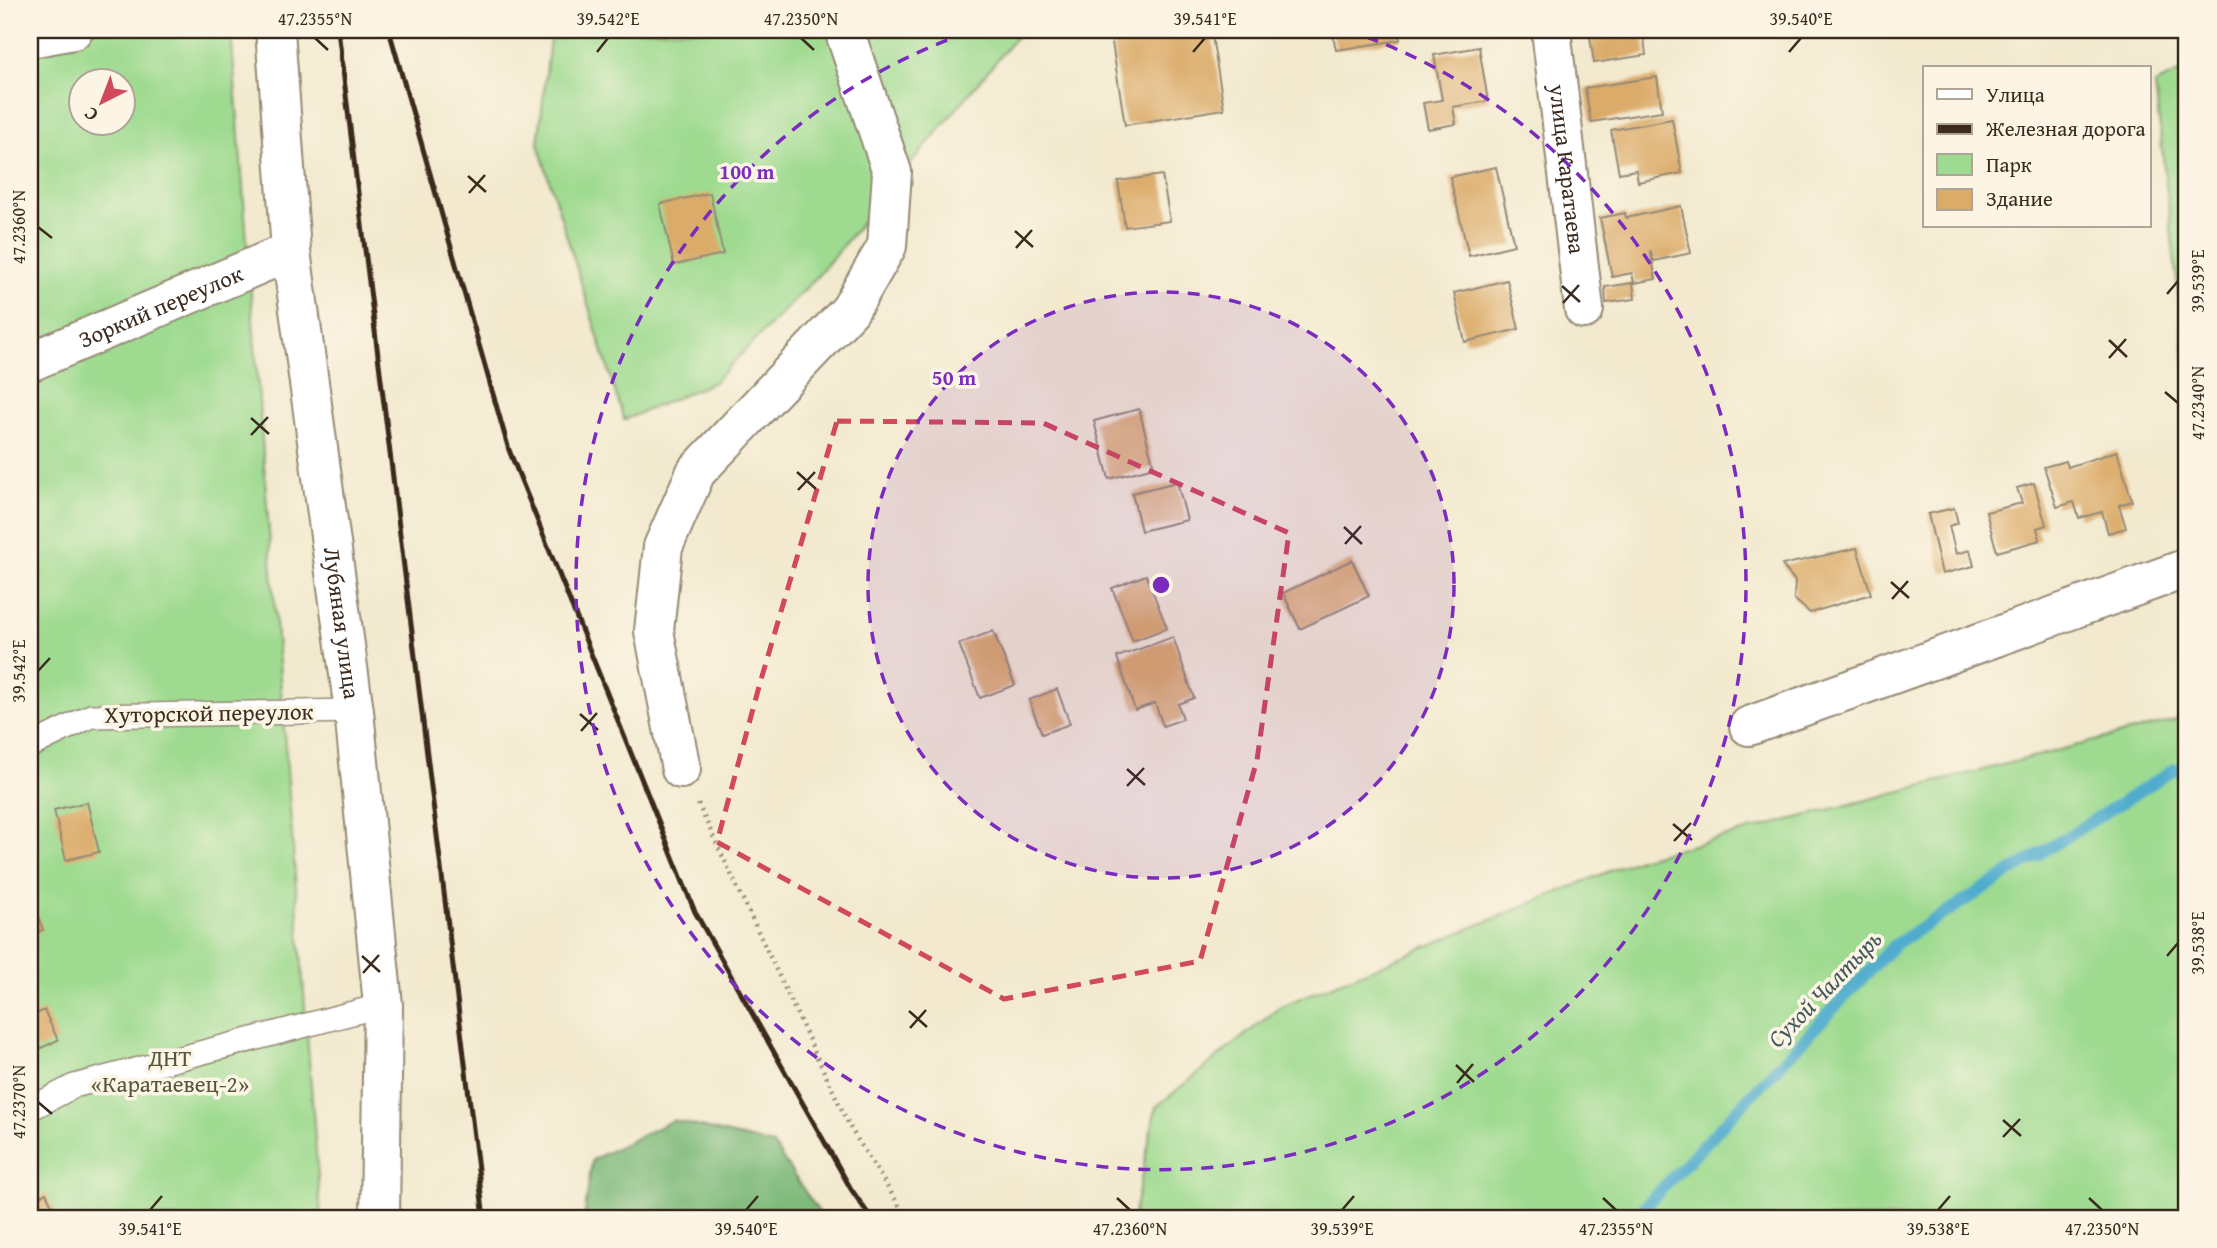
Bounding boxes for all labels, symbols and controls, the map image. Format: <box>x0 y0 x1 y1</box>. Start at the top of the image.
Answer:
text: 47.2355°N <box>278 5 353 32</box>
text: 39.542°E <box>576 5 640 32</box>
text: 47.2350°N <box>764 5 839 32</box>
text: 39.541°E <box>1173 5 1237 32</box>
text: 39.540°E <box>1769 5 1833 32</box>
north arrow <box>66 66 136 136</box>
legend <box>1923 66 2150 228</box>
text: Улица <box>1986 79 2045 110</box>
street label: улица Каратаева <box>1541 81 1594 256</box>
text: С <box>77 100 104 129</box>
text: Железная дорога <box>1985 113 2146 144</box>
text: Парк <box>1986 149 2032 180</box>
text: 100 m <box>719 156 775 187</box>
text: Здание <box>1986 183 2053 214</box>
text: 47.2360°N <box>5 189 32 264</box>
text: 39.539°E <box>2184 249 2211 313</box>
street label: Зоркий переулок <box>73 256 248 356</box>
text: 50 m <box>932 362 976 393</box>
text: 47.2340°N <box>2184 365 2211 440</box>
street label: Лубяная улица <box>316 545 369 701</box>
centre of rings <box>1149 573 1173 597</box>
text: 39.542°E <box>5 639 32 703</box>
street label: Хуторской переулок <box>104 694 314 731</box>
text: 39.538°E <box>2184 911 2211 975</box>
water label: Сухой Чалтырь <box>1759 922 1890 1055</box>
park label: ДНТ «Каратаевец-2» <box>91 1041 249 1100</box>
text: 47.2370°N <box>5 1064 32 1139</box>
text: 39.541°E <box>118 1215 182 1242</box>
text: 39.540°E <box>714 1215 778 1242</box>
text: 47.2360°N <box>1093 1215 1168 1242</box>
text: 39.539°E <box>1310 1215 1374 1242</box>
text: 47.2355°N <box>1579 1215 1654 1242</box>
text: 39.538°E <box>1906 1215 1970 1242</box>
text: 47.2350°N <box>2065 1215 2140 1242</box>

